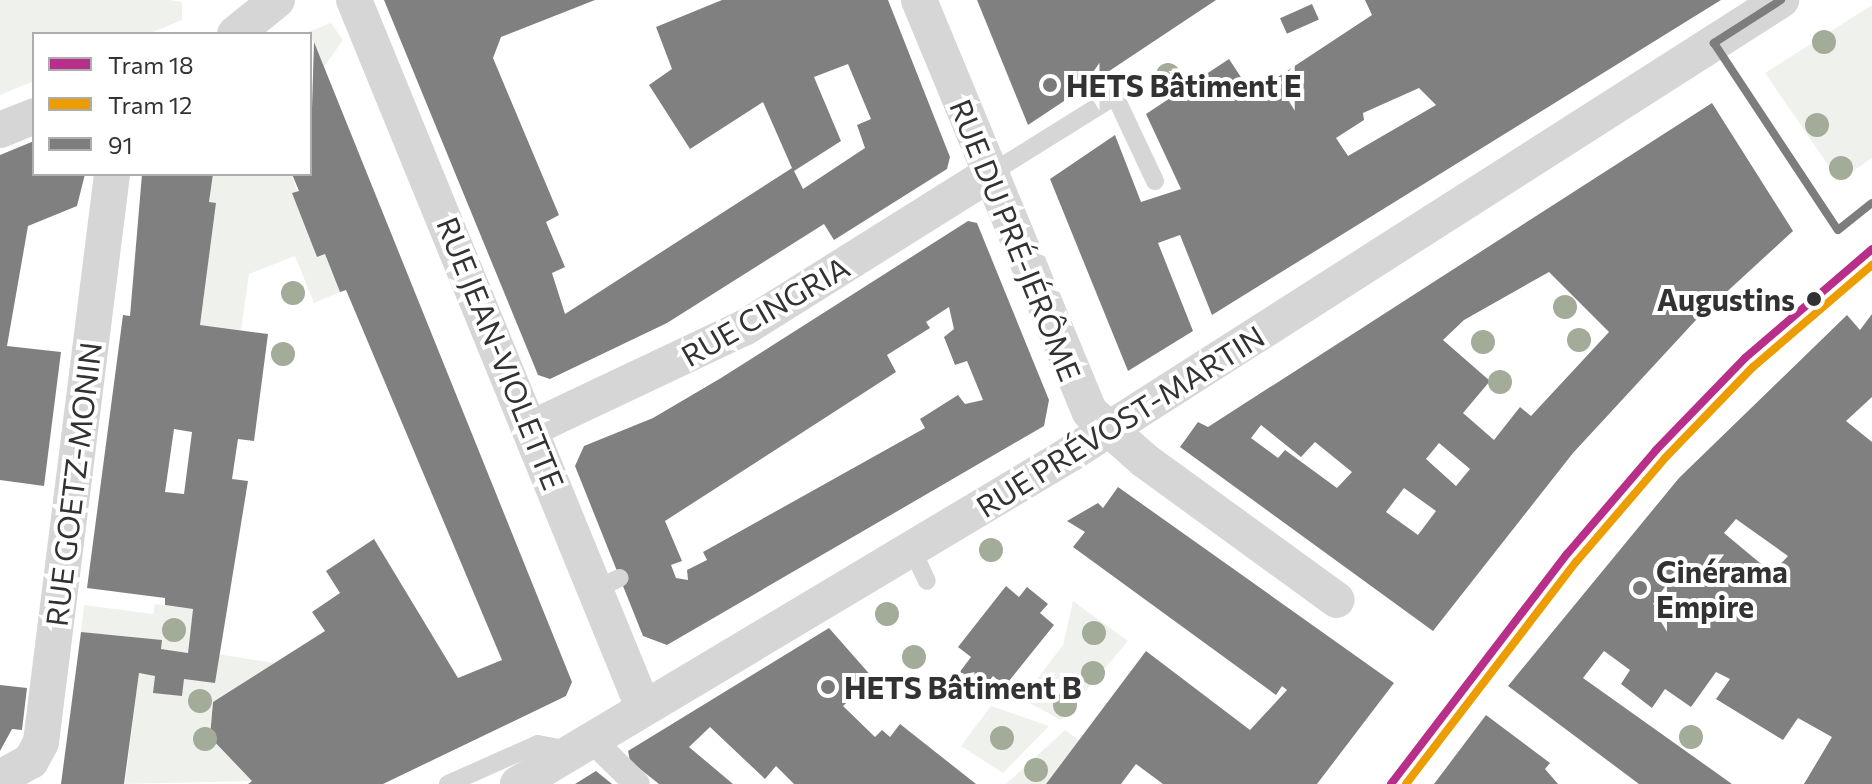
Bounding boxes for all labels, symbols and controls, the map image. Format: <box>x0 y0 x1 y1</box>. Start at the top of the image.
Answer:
legend <box>32 32 312 176</box>
text: Tram 18 <box>108 50 194 79</box>
place label: HETS Bâtiment E <box>1066 67 1302 103</box>
marker: HETS Bâtiment E <box>1041 76 1059 94</box>
text: Tram 12 <box>108 90 192 119</box>
street label: RUE DU PRÉ-JÉRÔME <box>943 94 1089 386</box>
text: 91 <box>108 130 133 159</box>
street label: RUE JEAN-VIOLETTE <box>430 212 572 494</box>
street label: RUE CINGRIA <box>675 248 855 374</box>
place label: Augustins <box>1657 281 1795 317</box>
marker: Augustins <box>1802 287 1826 311</box>
street label: RUE PRÉVOST-MARTIN <box>969 318 1271 524</box>
street label: RUE GOETZ-MONIN <box>38 340 108 628</box>
place label: Cinérama Empire <box>1656 553 1788 624</box>
marker: Cinérama Empire <box>1631 579 1649 597</box>
place label: HETS Bâtiment B <box>844 669 1082 705</box>
marker: HETS Bâtiment B <box>819 678 837 696</box>

